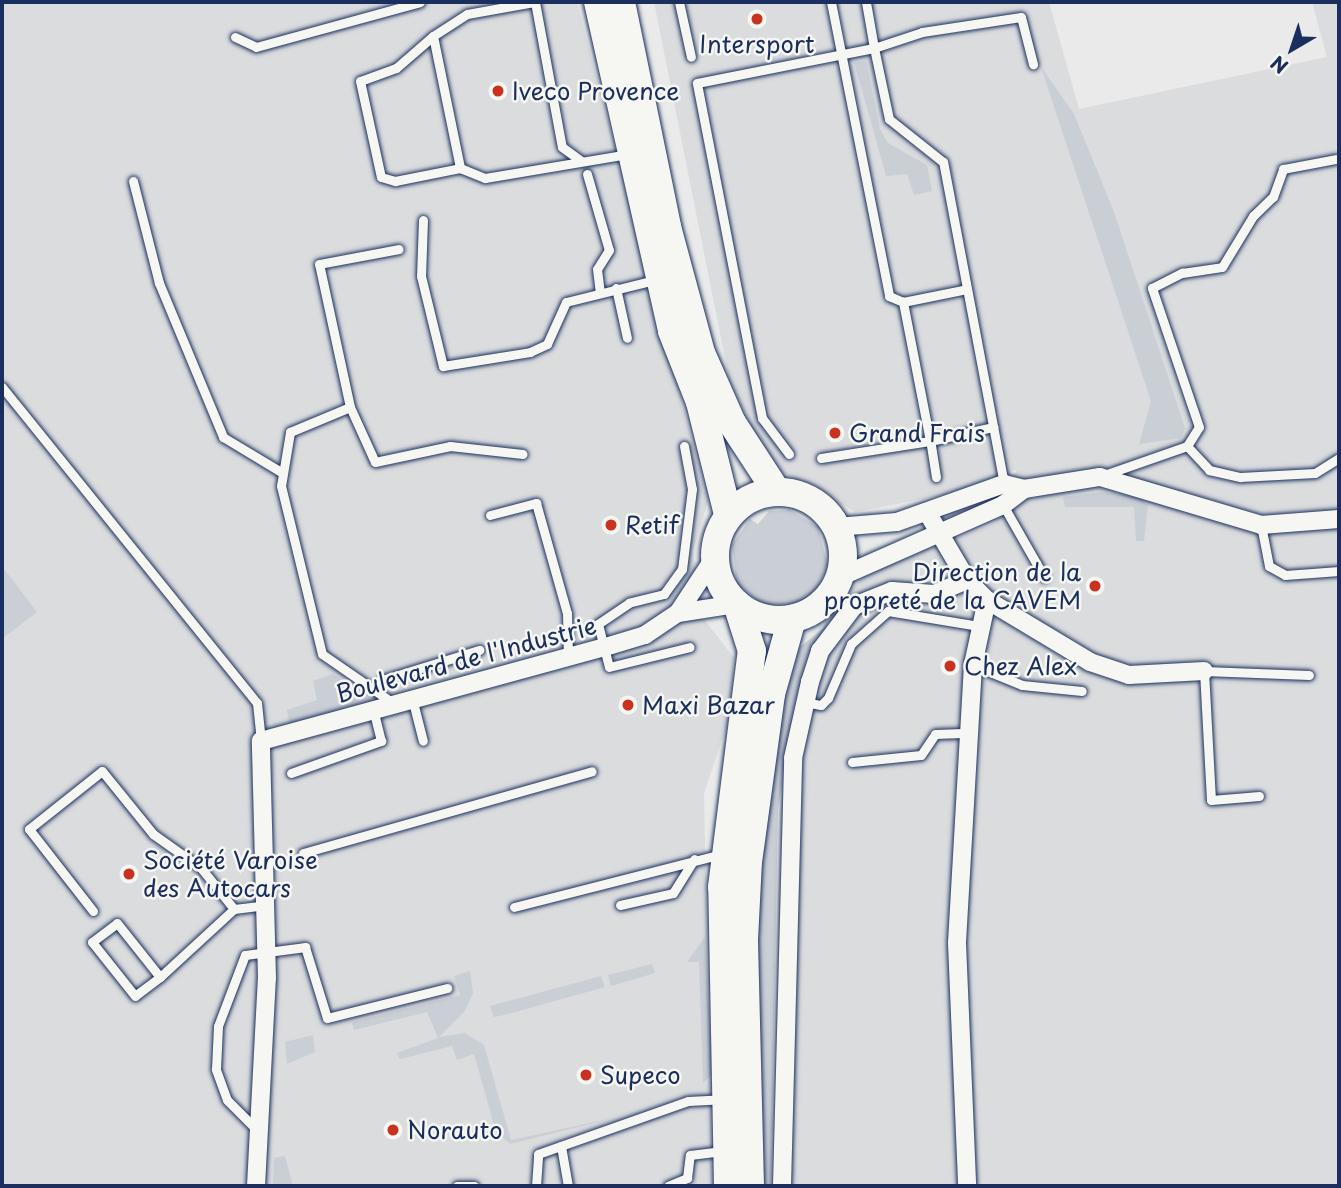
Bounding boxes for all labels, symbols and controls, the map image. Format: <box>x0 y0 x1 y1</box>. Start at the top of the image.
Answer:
marker: Intersport <box>749 11 765 27</box>
north arrow <box>1257 14 1327 84</box>
place label: Intersport <box>699 30 815 58</box>
text: N <box>1264 50 1293 81</box>
place label: Iveco Provence <box>512 77 679 105</box>
marker: Iveco Provence <box>490 83 506 99</box>
place label: Grand Frais <box>849 419 986 447</box>
marker: Grand Frais <box>827 425 843 441</box>
place label: Retif <box>625 511 679 539</box>
marker: Retif <box>603 517 619 533</box>
place label: Direction de la propreté de la CAVEM <box>820 558 1081 614</box>
marker: Direction de la propreté de la CAVEM <box>1087 578 1103 594</box>
street label: Boulevard de l'Industrie <box>332 610 600 708</box>
place label: Chez Alex <box>964 652 1079 680</box>
marker: Chez Alex <box>942 658 958 674</box>
place label: Maxi Bazar <box>642 691 775 719</box>
marker: Maxi Bazar <box>620 697 636 713</box>
place label: Société Varoise des Autocars <box>143 846 319 902</box>
marker: Société Varoise des Autocars <box>121 866 137 882</box>
place label: Supeco <box>600 1061 681 1089</box>
marker: Supeco <box>578 1067 594 1083</box>
place label: Norauto <box>407 1116 502 1144</box>
marker: Norauto <box>385 1122 401 1138</box>

